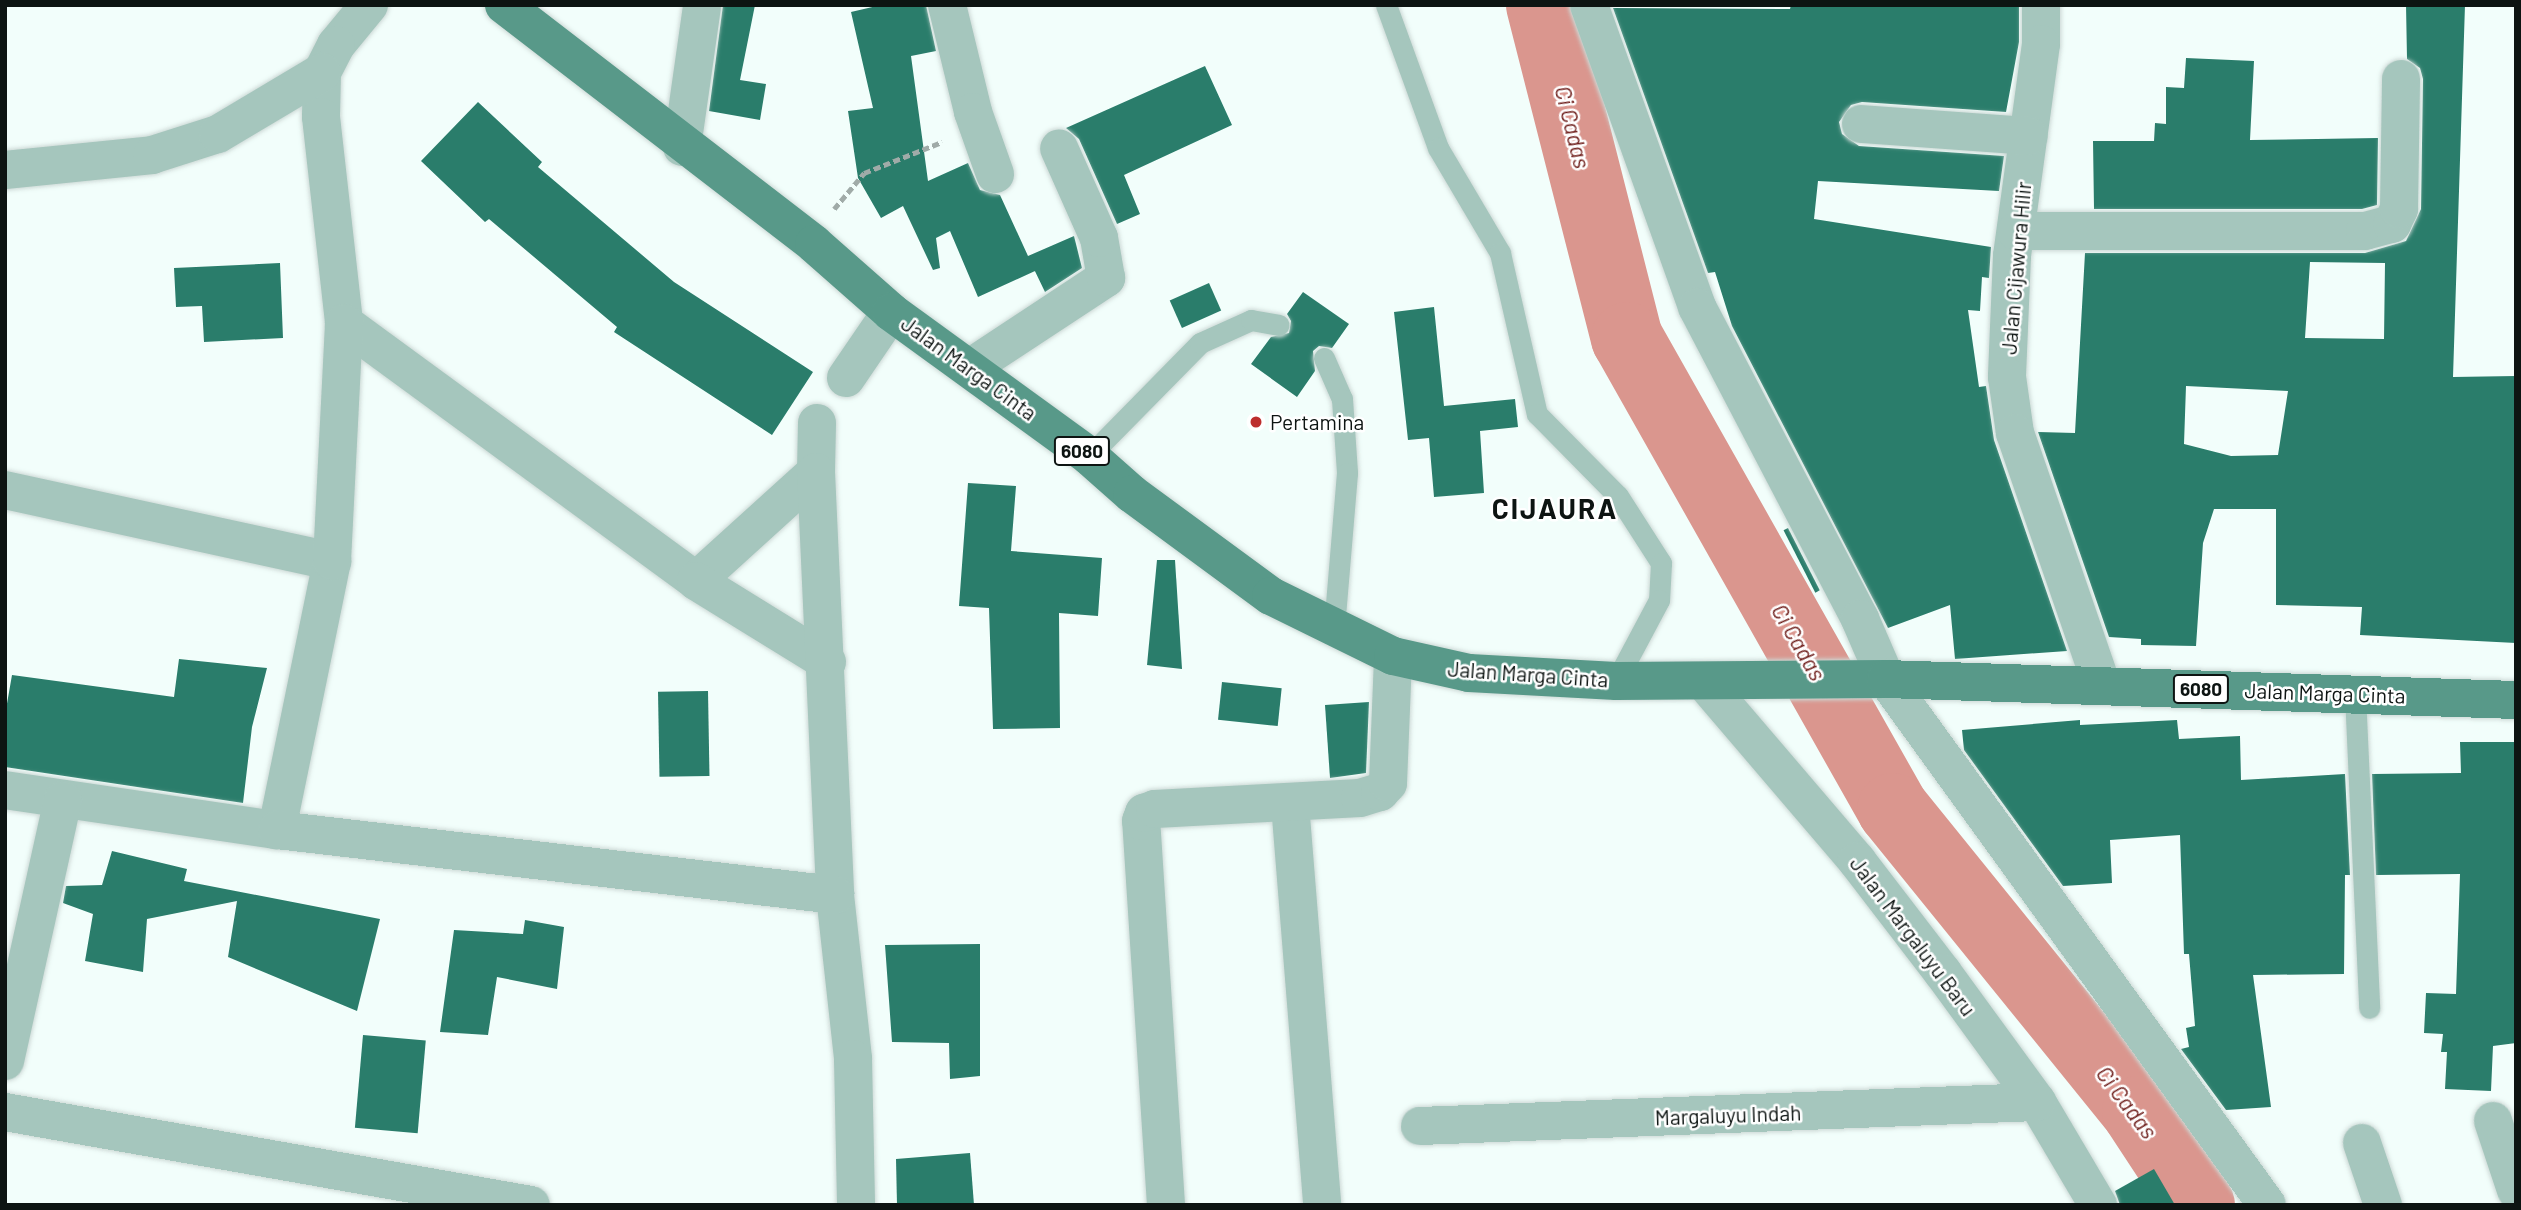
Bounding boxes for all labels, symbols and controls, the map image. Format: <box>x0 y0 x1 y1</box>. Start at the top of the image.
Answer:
water label: Ci Cadas <box>1549 83 1597 171</box>
street label: Jalan Cijawura Hilir <box>1996 180 2036 356</box>
street label: Jalan Marga Cinta <box>896 310 1042 426</box>
place label: Pertamina <box>1270 409 1364 435</box>
marker: Pertamina <box>1248 414 1264 430</box>
road number: 6080 <box>1052 436 1112 466</box>
district label: CIJAURA <box>1492 491 1618 525</box>
water label: Ci Cadas <box>1766 599 1832 685</box>
street label: Jalan Marga Cinta <box>1447 656 1609 692</box>
road number: 6080 <box>2171 674 2231 704</box>
street label: Jalan Marga Cinta <box>2244 678 2406 708</box>
street label: Jalan Margaluyu Baru <box>1845 851 1981 1021</box>
water label: Ci Cadas <box>2091 1060 2163 1144</box>
street label: Margaluyu Indah <box>1654 1100 1802 1130</box>

